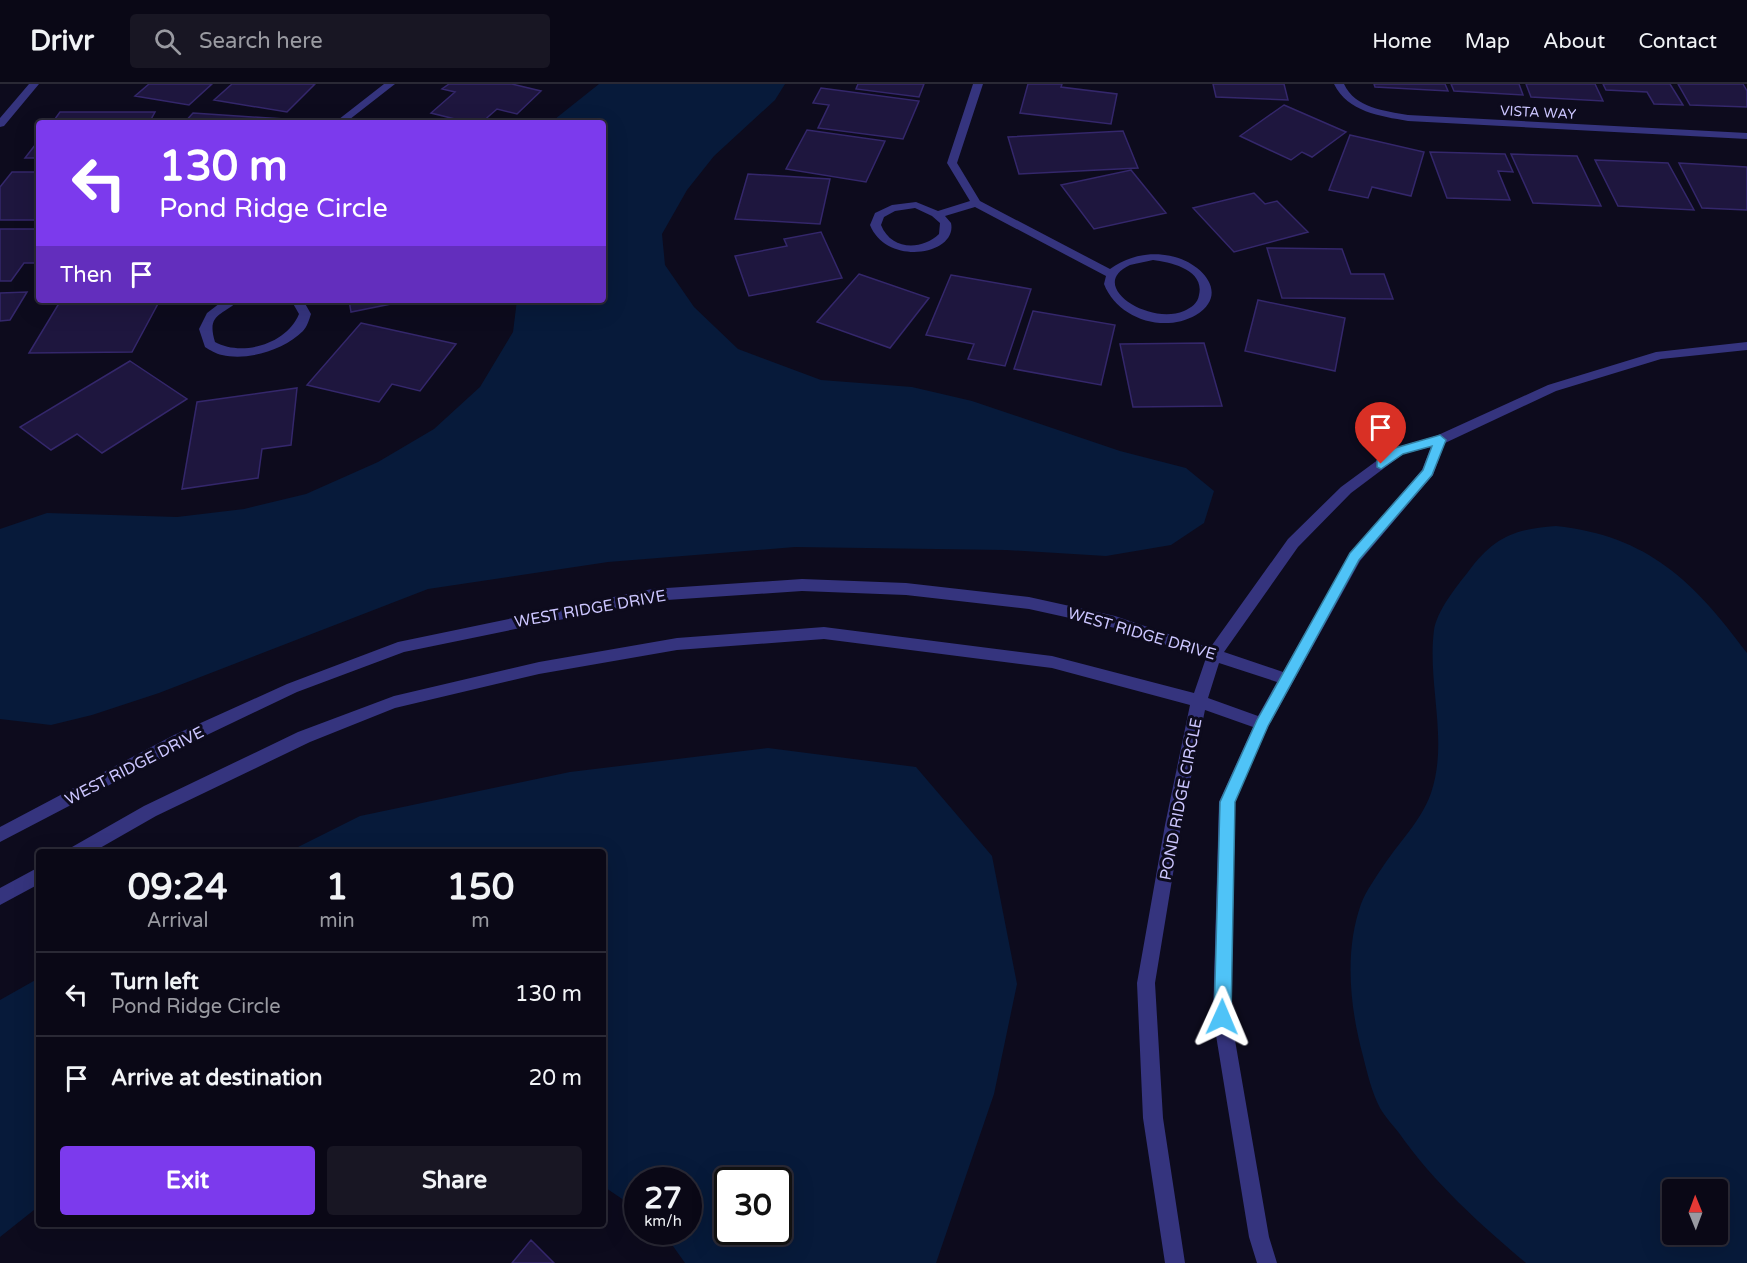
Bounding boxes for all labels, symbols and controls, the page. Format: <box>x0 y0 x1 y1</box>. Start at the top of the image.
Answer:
search box <box>130 14 550 68</box>
text: Drivr <box>30 24 94 58</box>
icon: search <box>151 25 184 58</box>
text: Search here <box>199 28 323 54</box>
text: Home <box>1372 29 1432 54</box>
text: Map <box>1465 29 1510 54</box>
text: About <box>1543 29 1605 54</box>
text: Contact <box>1638 29 1717 54</box>
street label: VISTA WAY <box>1499 102 1577 123</box>
text: 130 m <box>159 141 288 192</box>
icon: left <box>60 144 138 222</box>
text: Pond Ridge Circle <box>159 192 388 225</box>
icon: arrive <box>125 258 158 291</box>
text: Then <box>60 262 113 288</box>
pin <box>1355 402 1406 464</box>
icon: arrive <box>1364 411 1397 444</box>
street label: WEST RIDGE DRIVE <box>513 586 667 632</box>
street label: WEST RIDGE DRIVE <box>1065 603 1218 665</box>
street label: POND RIDGE CIRCLE <box>1155 716 1207 882</box>
street label: WEST RIDGE DRIVE <box>62 722 207 810</box>
text: 09:24 <box>128 866 228 909</box>
text: 1 <box>326 866 348 909</box>
text: 150 <box>446 866 514 909</box>
text: Arrival <box>147 909 209 933</box>
text: min <box>319 909 355 933</box>
text: m <box>471 909 490 933</box>
text: Turn left <box>111 969 199 995</box>
icon: left <box>60 978 93 1011</box>
text: 130 m <box>515 981 582 1007</box>
position arrow <box>1190 985 1254 1049</box>
text: Pond Ridge Circle <box>111 995 281 1019</box>
icon: arrive <box>60 1062 93 1095</box>
text: Arrive at destination <box>111 1065 322 1091</box>
text: 20 m <box>528 1065 582 1091</box>
button: Exit <box>60 1146 315 1215</box>
button: Share <box>327 1146 582 1215</box>
speed limit sign: 30 <box>714 1167 792 1245</box>
north arrow <box>1662 1179 1728 1245</box>
map controls <box>1662 1179 1728 1245</box>
text: 27 <box>644 1180 682 1217</box>
text: km/h <box>644 1212 682 1230</box>

